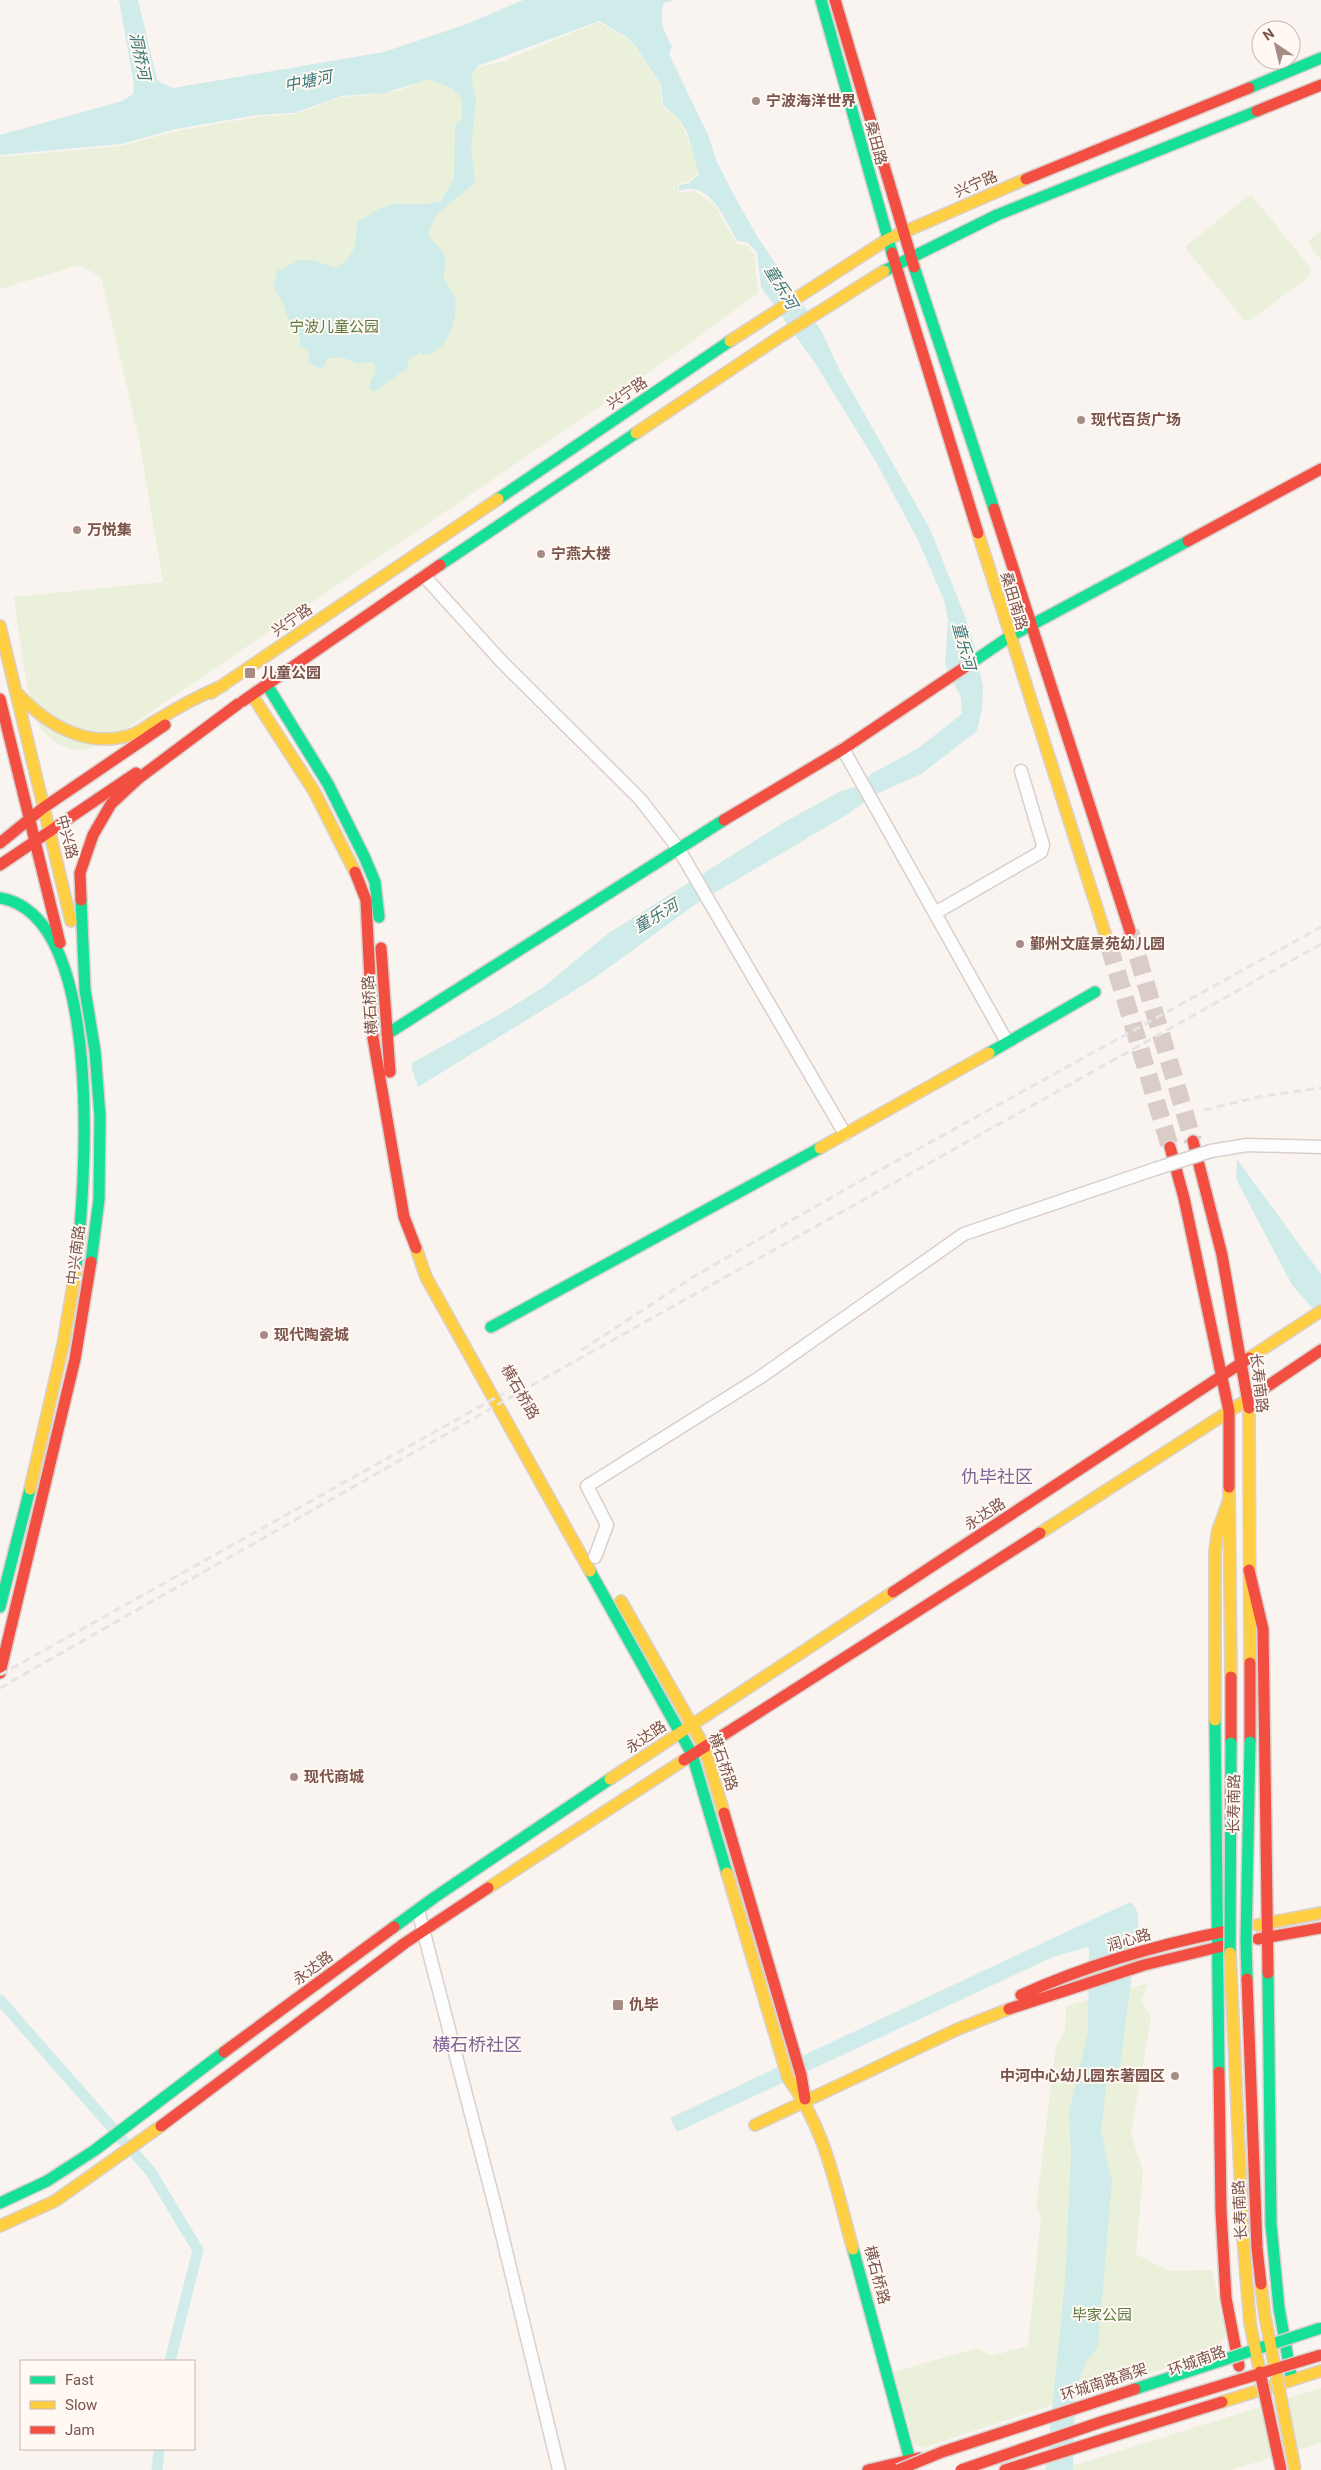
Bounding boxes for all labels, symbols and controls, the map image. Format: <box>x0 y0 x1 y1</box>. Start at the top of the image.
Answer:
north arrow <box>1251 20 1301 70</box>
text: N <box>1260 25 1277 44</box>
water label: 洞桥河 <box>126 31 155 84</box>
water label: 中塘河 <box>283 67 336 95</box>
place label: 宁波海洋世界 <box>766 92 856 110</box>
marker: 宁波海洋世界 <box>750 95 762 107</box>
street label: 桑田路 <box>861 119 891 167</box>
street label: 兴宁路 <box>952 167 1000 201</box>
water label: 童乐河 <box>760 262 803 315</box>
park label: 宁波儿童公园 <box>289 318 379 336</box>
street label: 兴宁路 <box>603 373 651 413</box>
place label: 现代百货广场 <box>1091 411 1181 429</box>
marker: 现代百货广场 <box>1075 414 1087 426</box>
place label: 万悦集 <box>87 521 132 539</box>
marker: 万悦集 <box>71 524 83 536</box>
place label: 宁燕大楼 <box>551 545 611 563</box>
marker: 宁燕大楼 <box>535 548 547 560</box>
street label: 桑田南路 <box>997 570 1031 632</box>
street label: 兴宁路 <box>268 600 316 640</box>
water label: 童乐河 <box>949 620 980 675</box>
place label: 儿童公园 <box>261 664 321 682</box>
marker: 儿童公园 <box>243 666 257 680</box>
street label: 中兴路 <box>52 813 82 861</box>
water label: 童乐河 <box>631 894 684 937</box>
place label: 鄞州文庭景苑幼儿园 <box>1030 935 1165 953</box>
marker: 鄞州文庭景苑幼儿园 <box>1014 938 1026 950</box>
street label: 横石桥路 <box>359 974 381 1036</box>
street label: 中兴南路 <box>63 1224 89 1286</box>
place label: 现代陶瓷城 <box>274 1326 349 1344</box>
marker: 现代陶瓷城 <box>258 1329 270 1341</box>
street label: 长寿南路 <box>1246 1352 1272 1414</box>
street label: 横石桥路 <box>497 1362 543 1422</box>
district label: 仇毕社区 <box>961 1466 1033 1487</box>
street label: 永达路 <box>961 1494 1009 1534</box>
street label: 永达路 <box>622 1717 670 1757</box>
street label: 横石桥路 <box>705 1731 741 1793</box>
place label: 现代商城 <box>304 1768 364 1786</box>
marker: 现代商城 <box>288 1771 300 1783</box>
street label: 长寿南路 <box>1224 1774 1244 1834</box>
street label: 润心路 <box>1105 1925 1153 1955</box>
street label: 永达路 <box>290 1947 336 1989</box>
place label: 仇毕 <box>629 1996 659 2014</box>
marker: 仇毕 <box>611 1998 625 2012</box>
district label: 横石桥社区 <box>432 2034 522 2055</box>
place label: 中河中心幼儿园东著园区 <box>1000 2067 1165 2085</box>
marker: 中河中心幼儿园东著园区 <box>1169 2070 1181 2082</box>
street label: 长寿南路 <box>1229 2180 1251 2240</box>
street label: 横石桥路 <box>861 2244 893 2306</box>
park label: 毕家公园 <box>1072 2306 1132 2324</box>
street label: 环城南路 <box>1166 2342 1228 2380</box>
legend <box>20 2360 195 2450</box>
street label: 环城南路高架 <box>1058 2360 1150 2404</box>
text: Fast <box>65 2371 94 2389</box>
text: Slow <box>65 2396 97 2414</box>
text: Jam <box>65 2421 95 2439</box>

